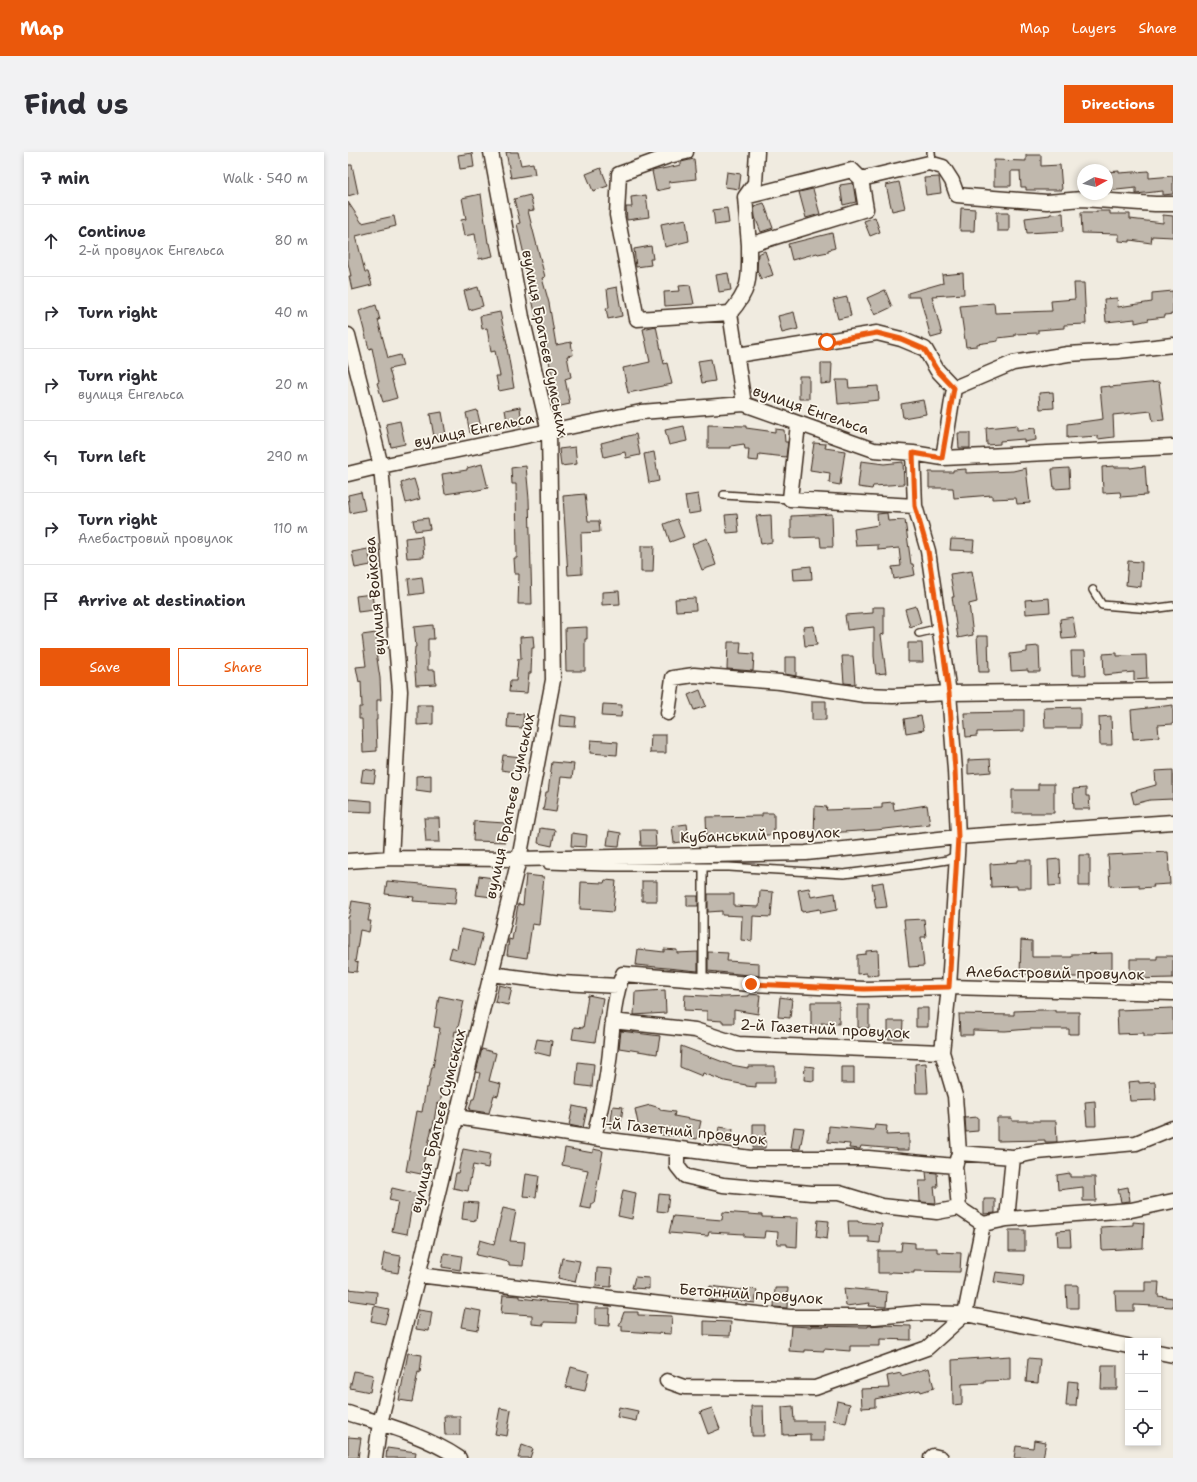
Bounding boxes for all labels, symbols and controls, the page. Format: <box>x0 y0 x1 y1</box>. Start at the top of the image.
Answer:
text: Map <box>20 16 64 41</box>
text: Map <box>1020 19 1050 37</box>
text: Layers <box>1072 19 1116 37</box>
text: Share <box>1138 19 1177 37</box>
text: Find us <box>24 85 129 123</box>
button: Directions <box>1064 85 1173 123</box>
north arrow <box>1077 164 1113 200</box>
text: 7 min <box>40 167 90 189</box>
text: Walk · 540 m <box>223 170 308 187</box>
text: Continue <box>78 222 146 242</box>
icon: ahead <box>40 230 62 252</box>
text: 80 m <box>274 232 308 249</box>
text: 2-й провулок Енгельса <box>78 242 224 259</box>
street label: вулиця Братьєв Сумських <box>517 248 573 438</box>
icon: right <box>40 302 62 324</box>
text: Turn right <box>78 303 158 323</box>
text: 40 m <box>274 304 308 321</box>
route start <box>818 333 836 351</box>
text: Turn right <box>78 366 158 386</box>
icon: right <box>40 374 62 396</box>
text: 20 m <box>275 376 308 393</box>
street label: вулиця Енгельса <box>750 381 873 440</box>
text: вулиця Енгельса <box>78 386 184 403</box>
street label: вулиця Енгельса <box>412 407 536 452</box>
icon: left <box>40 446 62 468</box>
text: Turn left <box>78 447 146 467</box>
text: 290 m <box>266 448 308 465</box>
text: Turn right <box>78 510 158 530</box>
icon: right <box>40 518 62 540</box>
text: 110 m <box>273 520 308 537</box>
text: Алебастровий провулок <box>78 530 233 547</box>
street label: вулиця Войкова <box>360 535 390 656</box>
icon: arrive <box>40 590 62 612</box>
text: Arrive at destination <box>78 591 246 611</box>
button: Save <box>40 648 170 686</box>
button: Share <box>178 648 308 686</box>
street label: вулиця Братьєв Сумських <box>481 711 540 901</box>
street label: Кубанський провулок <box>680 822 840 848</box>
street label: Алебастровий провулок <box>965 961 1145 985</box>
route end <box>742 975 760 993</box>
street label: 2-й Газетний провулок <box>739 1015 911 1043</box>
street label: вулиця Братьєв Сумських <box>405 1027 471 1215</box>
street label: 1-й Газетний провулок <box>599 1112 767 1150</box>
street label: Бетонний провулок <box>678 1279 824 1309</box>
map controls <box>1125 1338 1161 1446</box>
button: + <box>1125 1338 1161 1374</box>
button: − <box>1125 1374 1161 1410</box>
button: locate <box>1125 1410 1161 1446</box>

